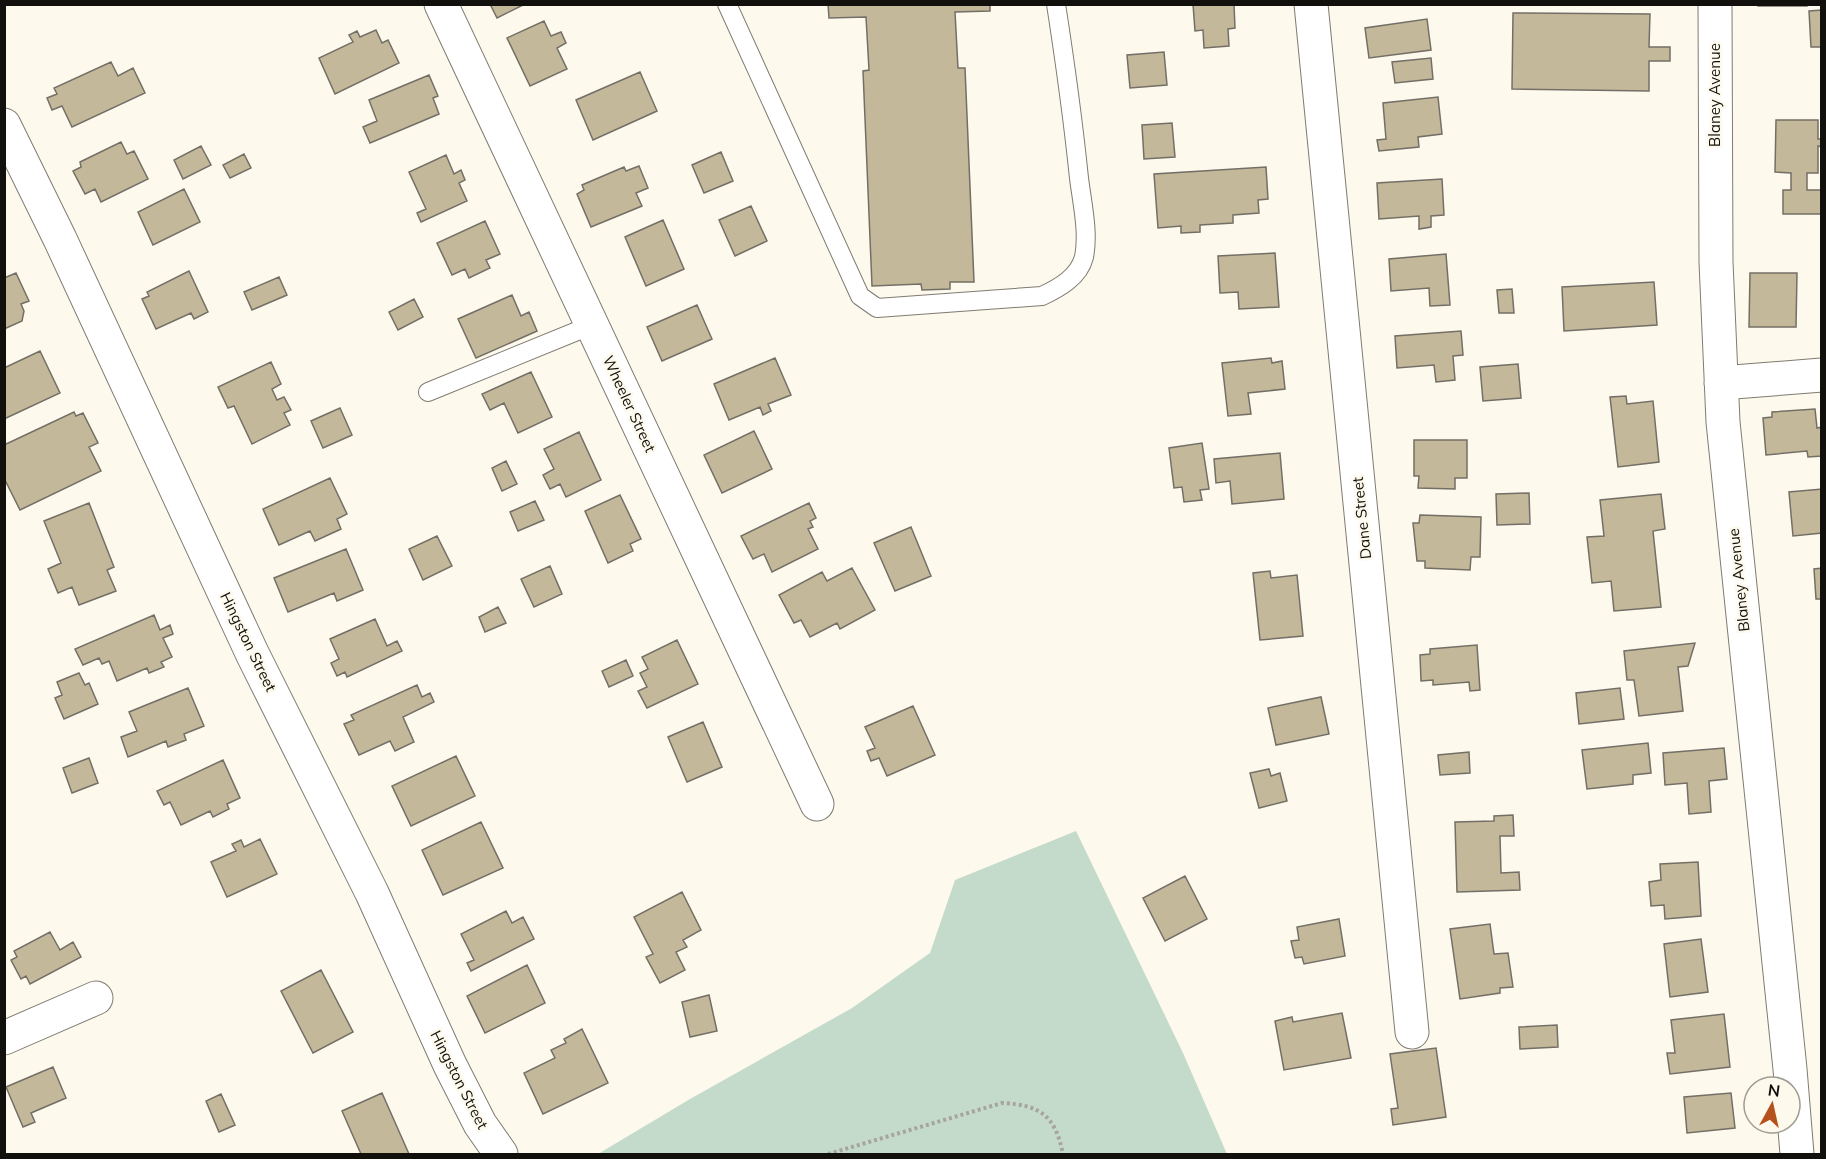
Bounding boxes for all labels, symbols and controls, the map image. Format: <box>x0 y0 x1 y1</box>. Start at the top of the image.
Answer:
street label: Blaney Avenue <box>1705 43 1724 147</box>
street label: Wheeler Street <box>599 352 660 455</box>
street label: Dane Street <box>1348 476 1375 560</box>
street label: Blaney Avenue <box>1724 527 1753 633</box>
street label: Hingston Street <box>216 589 281 695</box>
street label: Hingston Street <box>426 1027 492 1132</box>
north arrow <box>1742 1075 1802 1135</box>
text: N <box>1767 1079 1781 1101</box>

